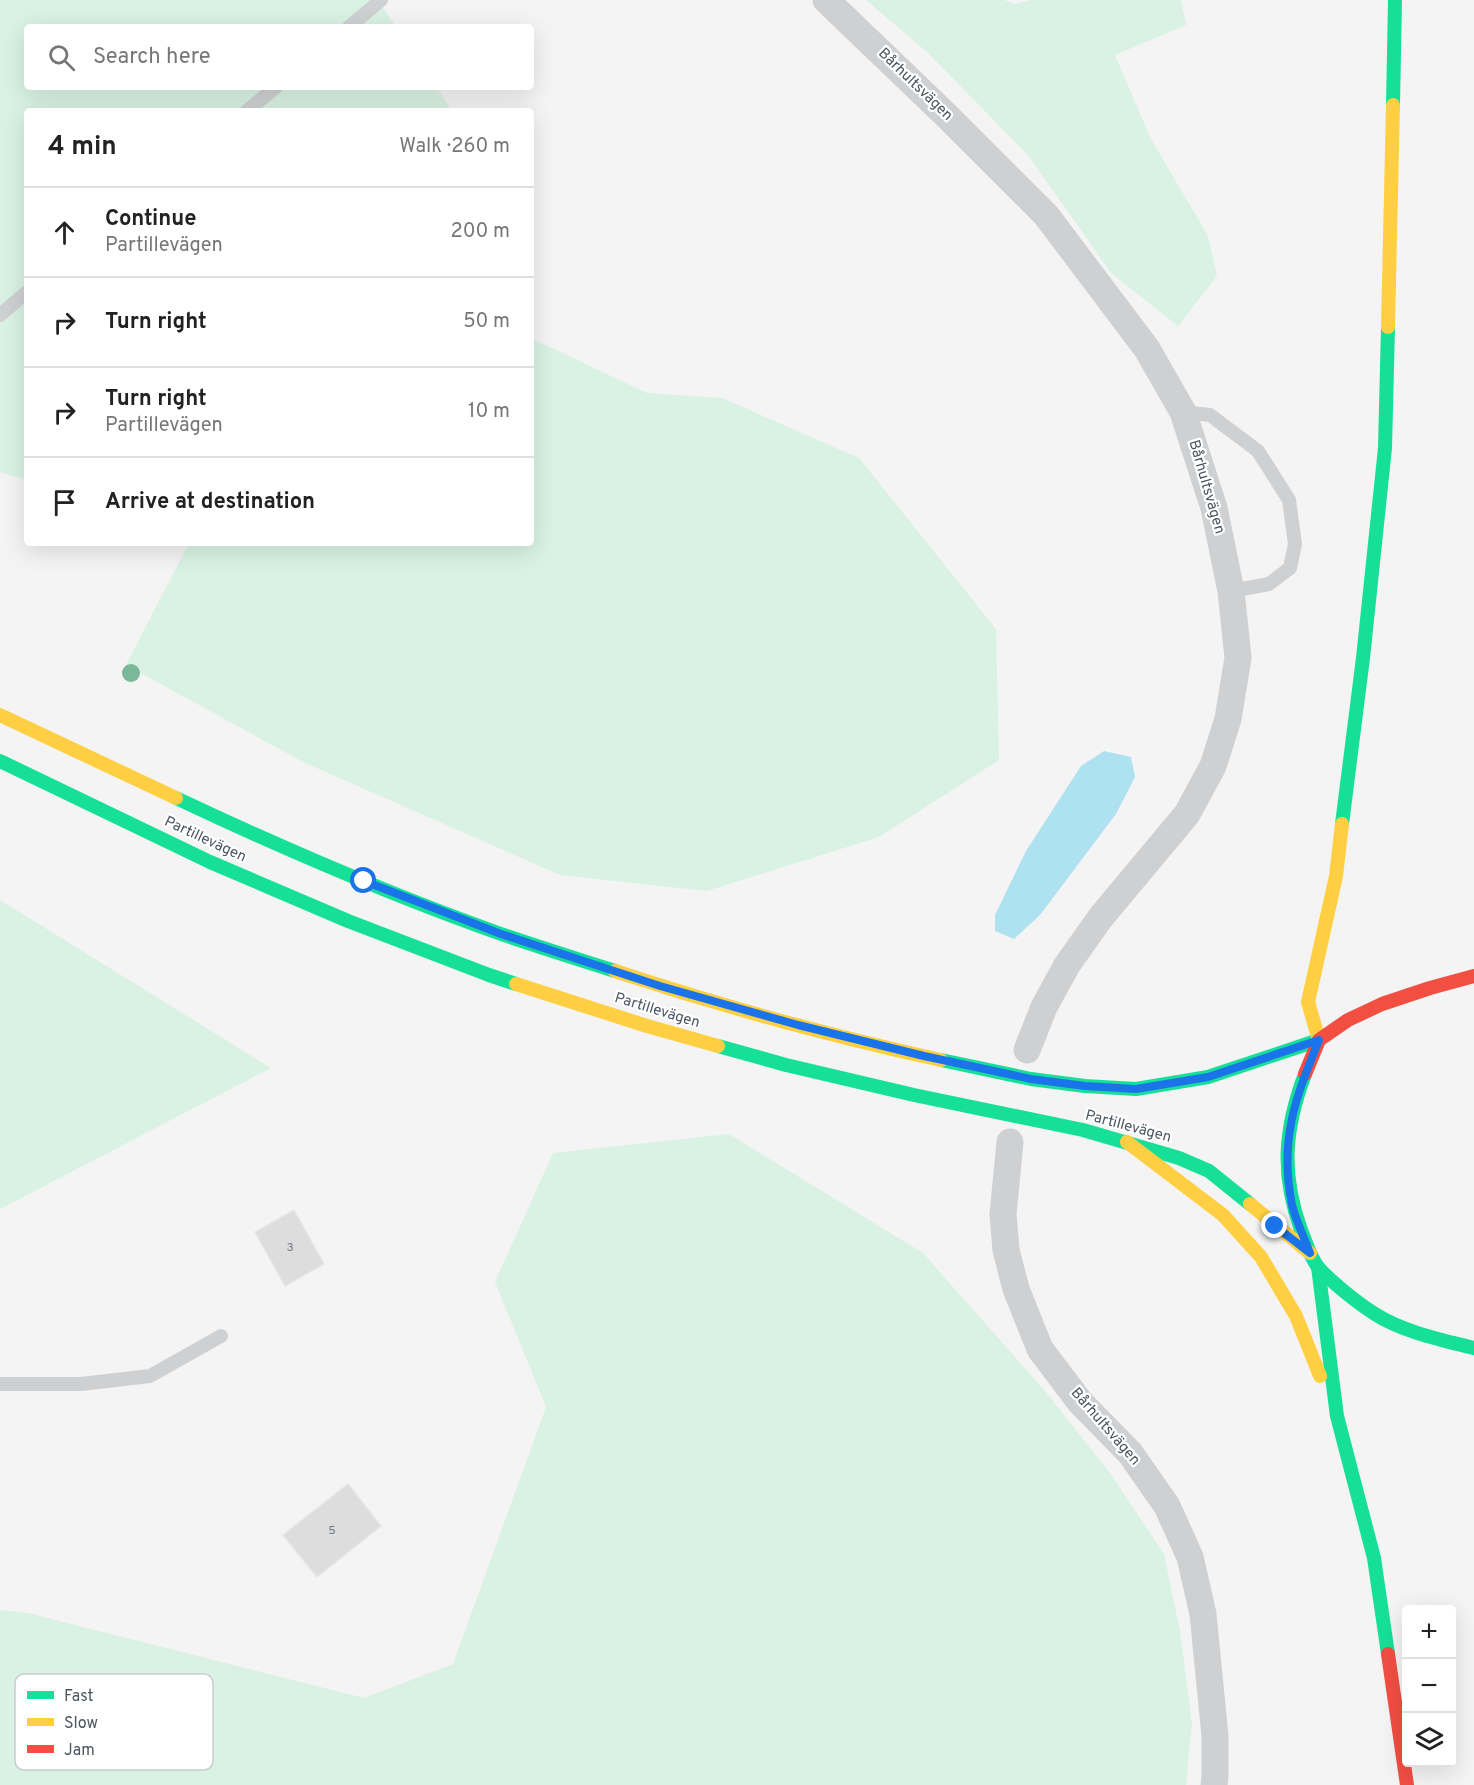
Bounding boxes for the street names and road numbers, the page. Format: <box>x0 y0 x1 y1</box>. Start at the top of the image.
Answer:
street label: Bårhultsvägen <box>874 45 956 125</box>
street label: Bårhultsvägen <box>1184 438 1228 536</box>
street label: Partillevägen <box>161 813 249 867</box>
street label: Partillevägen <box>612 989 702 1033</box>
street label: Partillevägen <box>1083 1106 1173 1148</box>
street label: Bårhultsvägen <box>1066 1384 1144 1470</box>

